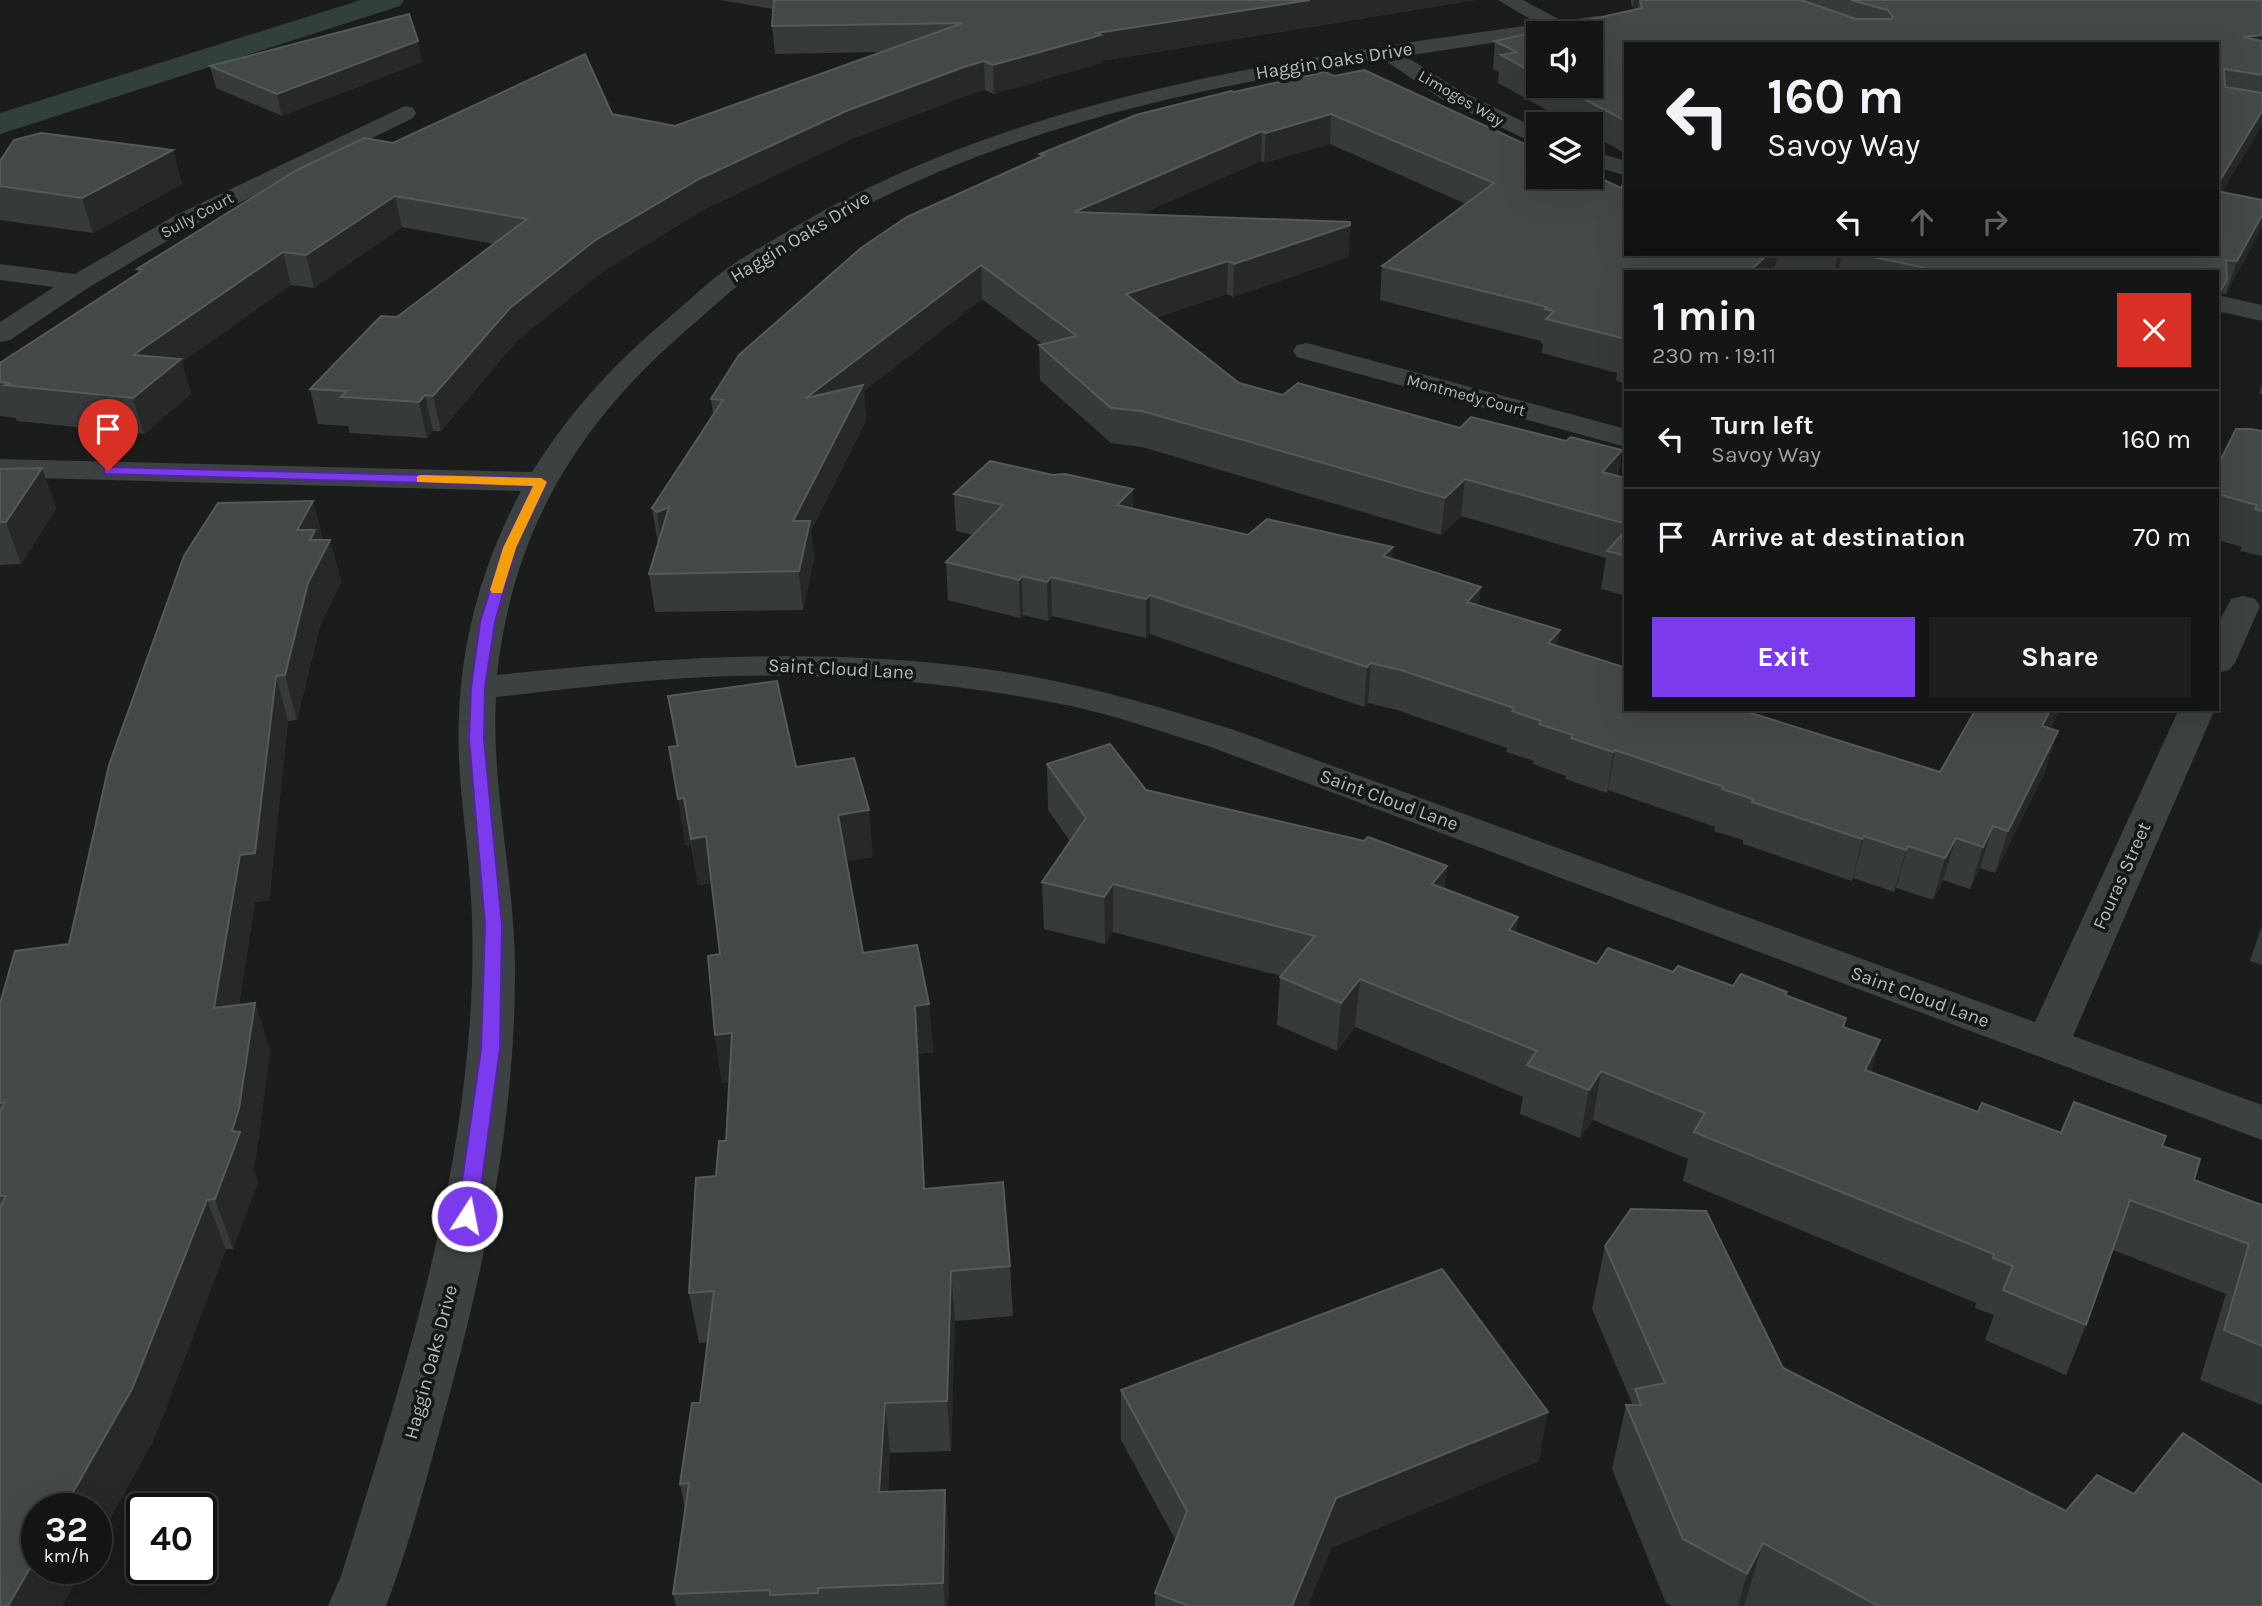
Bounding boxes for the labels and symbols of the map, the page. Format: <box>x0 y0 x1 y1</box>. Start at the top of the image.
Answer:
street label: Haggin Oaks Drive <box>1254 38 1414 84</box>
street label: Limoges Way <box>1415 66 1508 130</box>
street label: Haggin Oaks Drive <box>726 187 874 287</box>
street label: Sully Court <box>157 188 237 242</box>
street label: Montmedy Court <box>1405 370 1527 420</box>
pin <box>78 399 138 471</box>
street label: Saint Cloud Lane <box>768 654 914 684</box>
street label: Saint Cloud Lane <box>1317 765 1461 835</box>
street label: Fouras Street <box>2089 819 2155 933</box>
street label: Saint Cloud Lane <box>1848 962 1992 1032</box>
position arrow <box>430 1179 504 1253</box>
street label: Haggin Oaks Drive <box>400 1283 462 1441</box>
speed limit sign: 40 <box>126 1493 217 1584</box>

